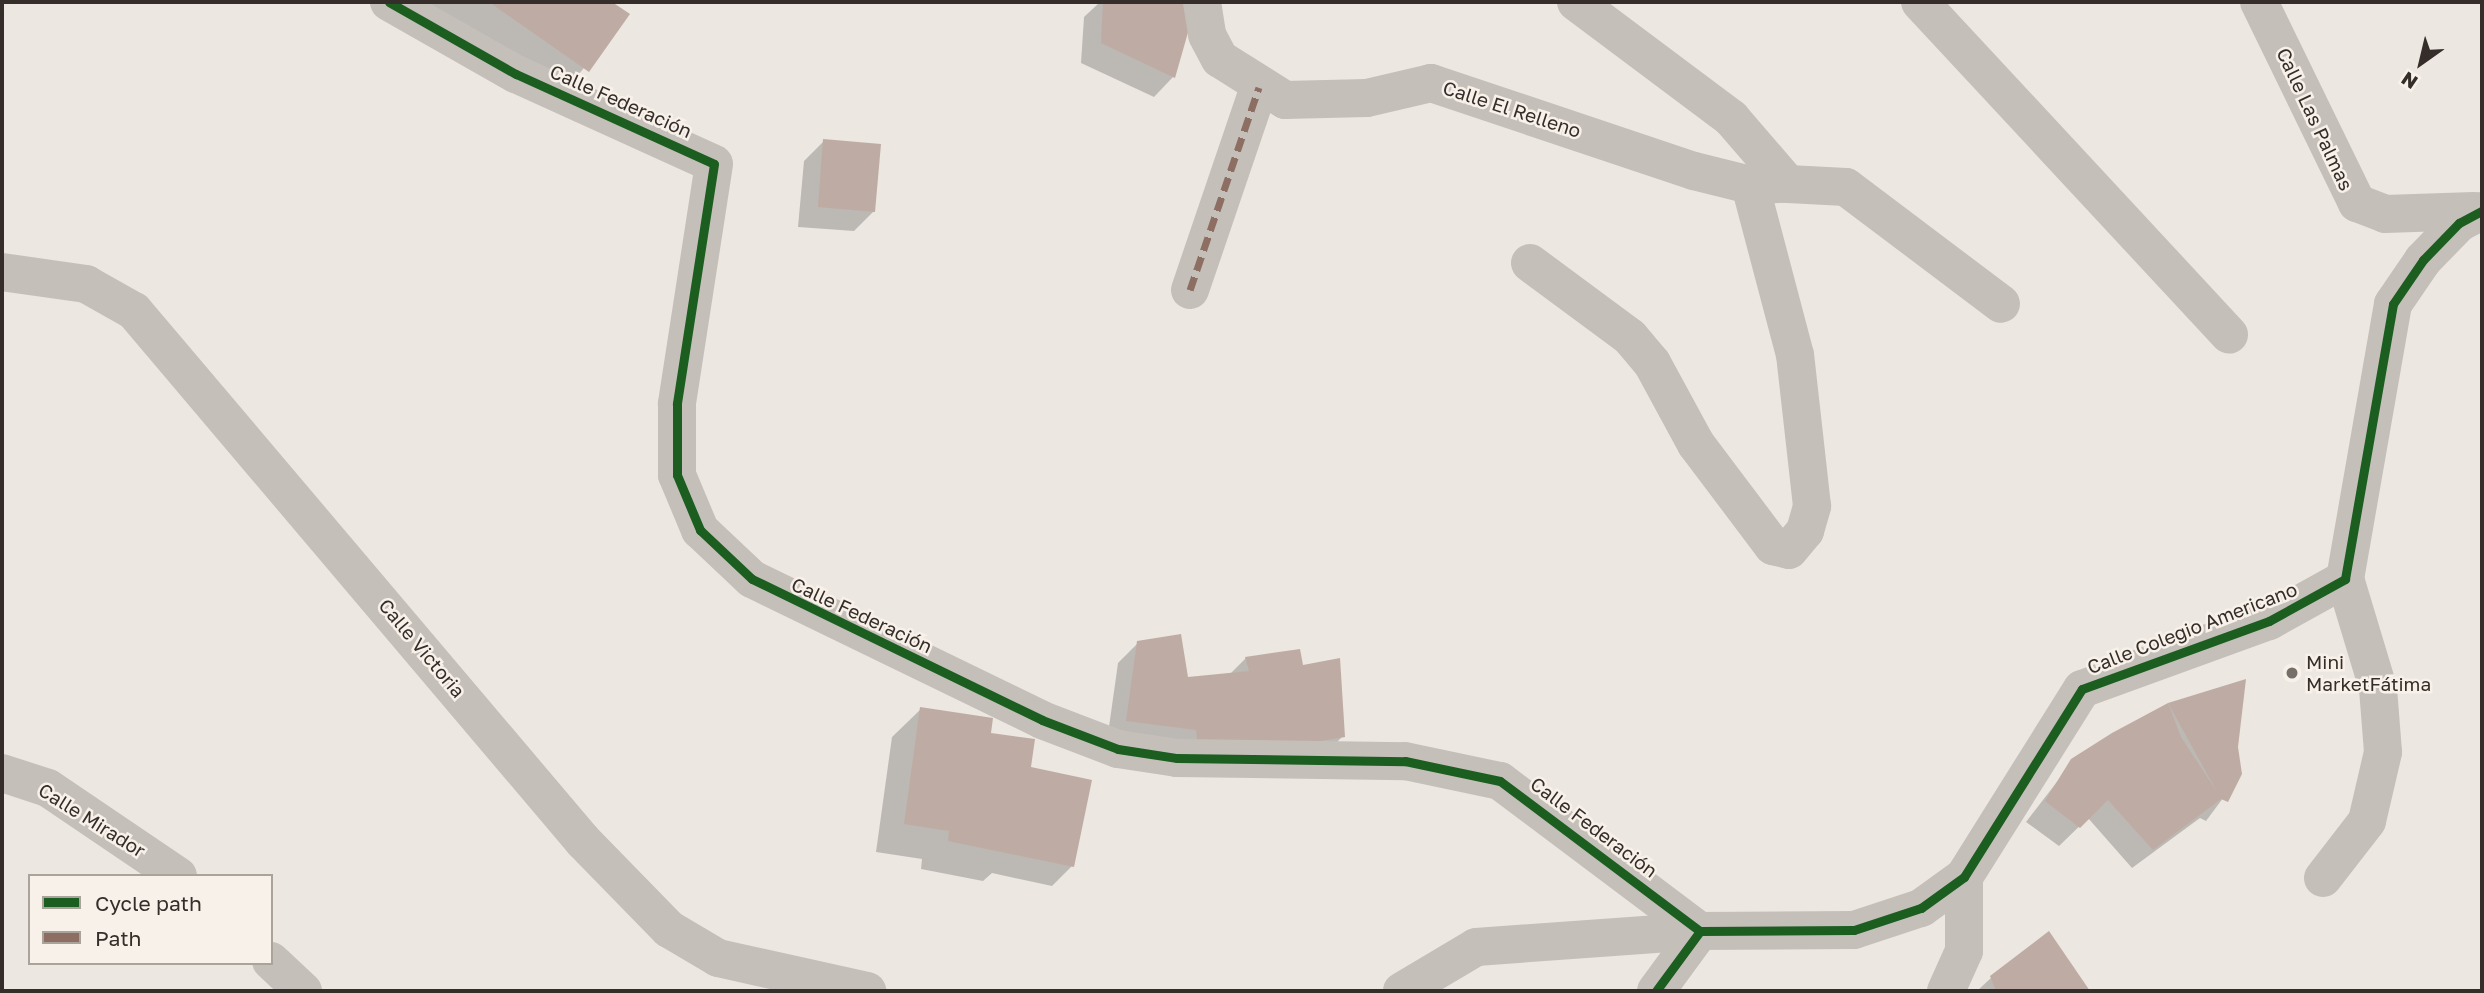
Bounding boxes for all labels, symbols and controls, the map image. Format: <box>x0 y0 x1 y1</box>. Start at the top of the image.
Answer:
north arrow <box>2386 28 2456 98</box>
street label: Calle Las Palmas <box>2272 44 2358 194</box>
street label: Calle Federación <box>547 60 695 142</box>
text: N <box>2397 67 2421 94</box>
street label: Calle El Relleno <box>1440 76 1584 142</box>
street label: Calle Federación <box>788 572 936 658</box>
street label: Calle Colegio Americano <box>2084 577 2300 679</box>
street label: Calle Victoria <box>374 594 470 702</box>
place label: Mini MarketFátima <box>2306 651 2431 695</box>
marker: Mini MarketFátima <box>2284 665 2300 681</box>
street label: Calle Federación <box>1526 772 1662 882</box>
street label: Calle Mirador <box>35 778 149 862</box>
legend <box>28 874 273 965</box>
text: Cycle path <box>95 890 202 916</box>
text: Path <box>95 925 142 951</box>

